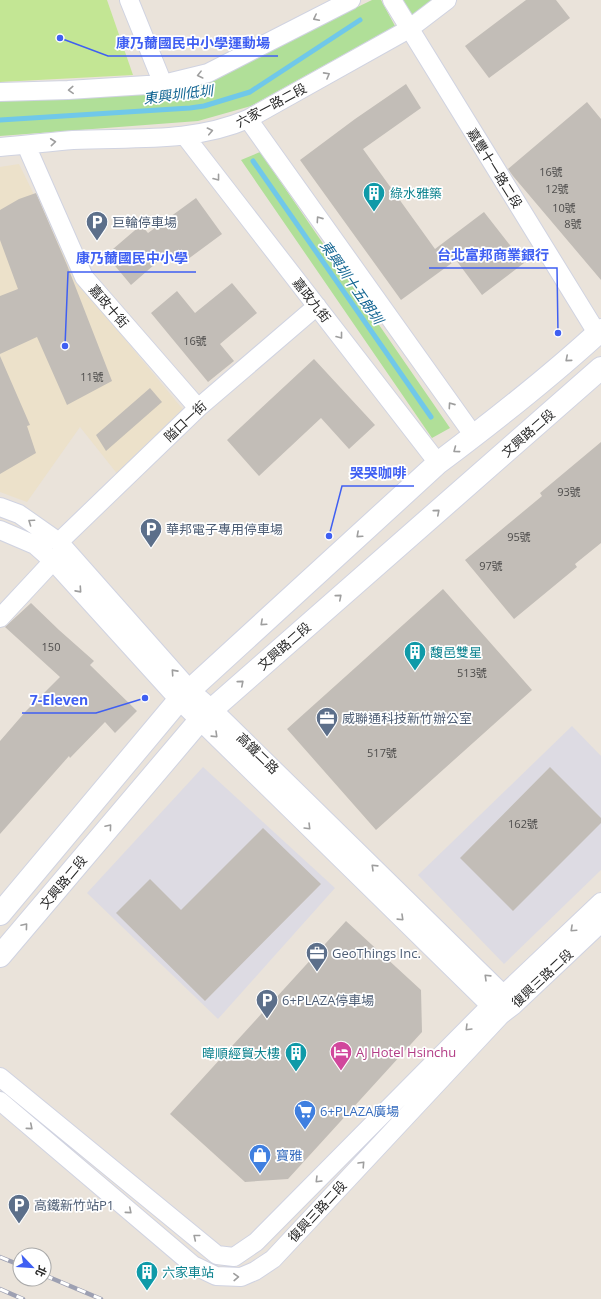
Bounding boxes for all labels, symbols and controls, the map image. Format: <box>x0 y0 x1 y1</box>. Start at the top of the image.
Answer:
one-way arrow <box>313 13 321 20</box>
callout: 康乃薾國民中小學運動場 <box>108 30 278 56</box>
text: 康乃薾國民中小學運動場 <box>116 33 270 52</box>
one-way arrow <box>197 70 204 79</box>
one-way arrow <box>322 72 330 79</box>
street label: 六家一路二段 <box>232 79 310 131</box>
water label: 東興圳低圳 <box>142 80 216 108</box>
one-way arrow <box>68 85 74 94</box>
street label: 嘉豐十一路二段 <box>463 125 527 211</box>
one-way arrow <box>207 127 213 135</box>
one-way arrow <box>50 138 56 147</box>
house number: 16號 <box>539 164 563 179</box>
one-way arrow <box>213 173 220 180</box>
building icon: 綠水雅築 <box>361 180 387 213</box>
house number: 12號 <box>545 181 569 196</box>
place label: 綠水雅築 <box>390 184 442 202</box>
house number: 10號 <box>552 200 576 215</box>
parking icon: 巨輪停車場 <box>84 209 110 242</box>
place label: 巨輪停車場 <box>112 213 177 231</box>
one-way arrow <box>317 216 324 223</box>
house number: 8號 <box>564 216 582 231</box>
water label: 東興圳十五朗圳 <box>316 236 389 329</box>
callout: 台北富邦商業銀行 <box>429 242 557 268</box>
text: 台北富邦商業銀行 <box>437 245 549 264</box>
callout: 康乃薾國民中小學 <box>68 246 196 272</box>
text: 康乃薾國民中小學 <box>76 248 188 267</box>
street label: 嘉政九街 <box>289 274 335 326</box>
street label: 嘉政十街 <box>85 280 133 332</box>
one-way arrow <box>335 332 343 339</box>
house number: 16號 <box>183 333 207 348</box>
one-way arrow <box>565 354 573 361</box>
house number: 11號 <box>80 369 104 384</box>
street label: 隘口一街 <box>160 397 210 445</box>
one-way arrow <box>449 402 456 409</box>
street label: 文興路二段 <box>498 405 558 461</box>
one-way arrow <box>454 445 461 452</box>
callout: 哭哭咖啡 <box>342 460 414 486</box>
text: 哭哭咖啡 <box>350 463 407 482</box>
house number: 93號 <box>557 484 581 499</box>
one-way arrow <box>433 509 440 516</box>
parking icon: 華邦電子專用停車場 <box>138 516 164 549</box>
one-way arrow <box>28 520 35 527</box>
place label: 華邦電子專用停車場 <box>166 520 283 538</box>
house number: 95號 <box>507 529 531 544</box>
one-way arrow <box>356 531 364 538</box>
house number: 97號 <box>479 558 503 573</box>
one-way arrow <box>74 585 81 592</box>
one-way arrow <box>335 595 342 602</box>
street label: 文興路二段 <box>254 618 314 674</box>
one-way arrow <box>260 618 268 626</box>
house number: 150 <box>42 639 60 654</box>
building icon: 馥邑雙星 <box>402 639 428 672</box>
place label: 馥邑雙星 <box>430 643 482 661</box>
house number: 513號 <box>457 665 487 680</box>
one-way arrow <box>171 669 179 677</box>
one-way arrow <box>237 680 244 687</box>
callout: 7-Eleven <box>22 687 96 713</box>
text: 7-Eleven <box>30 690 88 709</box>
office icon: 威聯通科技新竹辦公室 <box>314 705 340 738</box>
place label: 威聯通科技新竹辦公室 <box>342 709 472 727</box>
street label: 高鐵二路 <box>233 728 283 778</box>
one-way arrow <box>210 731 218 738</box>
house number: 517號 <box>367 745 397 760</box>
house number: 162號 <box>508 816 538 831</box>
one-way arrow <box>303 822 311 830</box>
one-way arrow <box>105 825 112 832</box>
street label: 文興路二段 <box>35 851 91 913</box>
one-way arrow <box>371 864 379 872</box>
one-way arrow <box>396 913 404 921</box>
one-way arrow <box>21 924 28 931</box>
one-way arrow <box>570 924 578 932</box>
office icon: GeoThings Inc. <box>304 940 330 973</box>
place label: GeoThings Inc. <box>332 944 421 962</box>
street label: 復興三路二段 <box>507 945 577 1011</box>
one-way arrow <box>484 974 491 982</box>
parking icon: 6+PLAZA停車場 <box>254 987 280 1020</box>
place label: 6+PLAZA停車場 <box>282 991 374 1009</box>
one-way arrow <box>465 1023 473 1031</box>
hotel icon: AJ Hotel Hsinchu <box>328 1039 354 1072</box>
building icon: 暐順經貿大樓 <box>283 1040 309 1073</box>
place label: AJ Hotel Hsinchu <box>356 1043 456 1061</box>
place label: 暐順經貿大樓 <box>202 1044 280 1062</box>
supermarket icon: 6+PLAZA廣場 <box>292 1098 318 1131</box>
place label: 6+PLAZA廣場 <box>320 1102 399 1120</box>
one-way arrow <box>25 1122 32 1129</box>
shop icon: 寶雅 <box>247 1142 273 1175</box>
place label: 寶雅 <box>276 1146 302 1164</box>
one-way arrow <box>357 1161 364 1168</box>
one-way arrow <box>315 1175 323 1183</box>
street label: 復興三路二段 <box>284 1176 350 1246</box>
parking icon: 高鐵新竹站P1 <box>6 1192 32 1225</box>
place label: 高鐵新竹站P1 <box>34 1196 114 1214</box>
one-way arrow <box>124 1206 132 1213</box>
one-way arrow <box>193 1235 201 1242</box>
north arrow <box>12 1247 52 1287</box>
building icon: 六家車站 <box>134 1259 160 1292</box>
text: 北 <box>32 1263 51 1280</box>
place label: 六家車站 <box>162 1263 214 1281</box>
one-way arrow <box>233 1272 239 1281</box>

